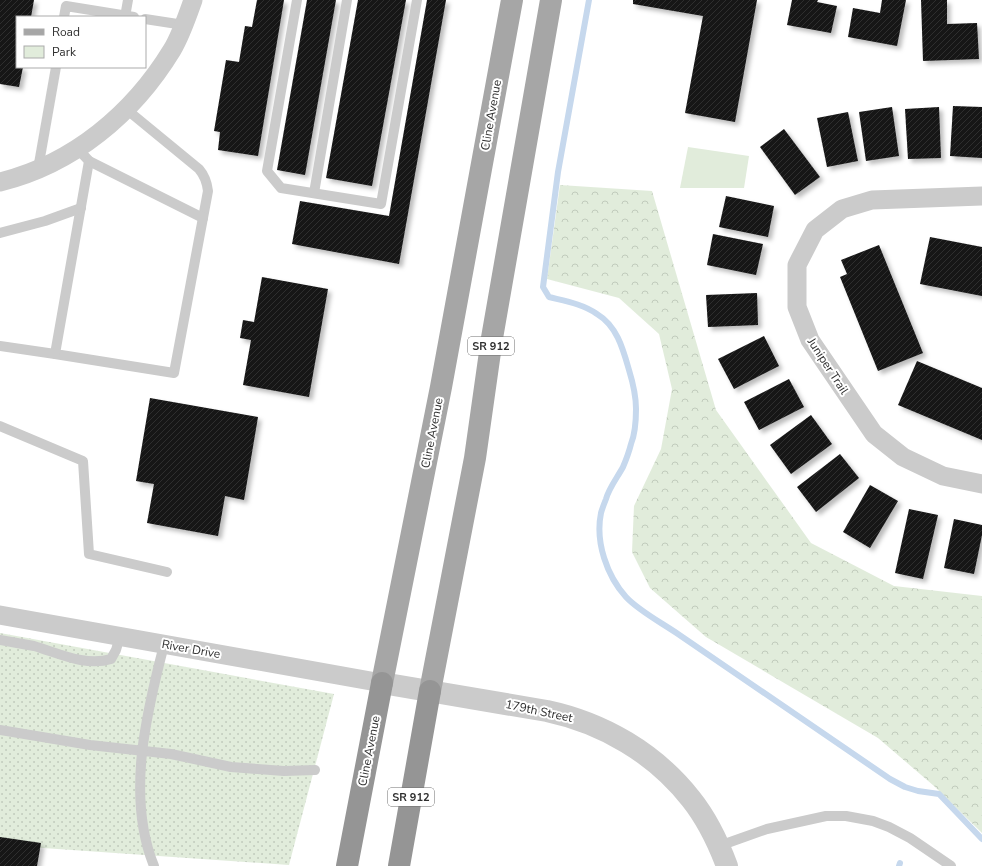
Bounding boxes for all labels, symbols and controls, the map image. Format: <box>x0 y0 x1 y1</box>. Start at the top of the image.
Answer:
legend <box>16 16 146 68</box>
text: Road <box>52 24 80 40</box>
text: Park <box>52 44 77 60</box>
street label: Cline Avenue <box>477 78 505 152</box>
street label: Juniper Trail <box>803 334 852 398</box>
road number: SR 912 <box>468 337 514 355</box>
street label: Cline Avenue <box>417 396 447 470</box>
street label: River Drive <box>160 636 222 662</box>
street label: 179th Street <box>504 696 575 726</box>
street label: Cline Avenue <box>354 714 384 788</box>
road number: SR 912 <box>388 788 434 806</box>

